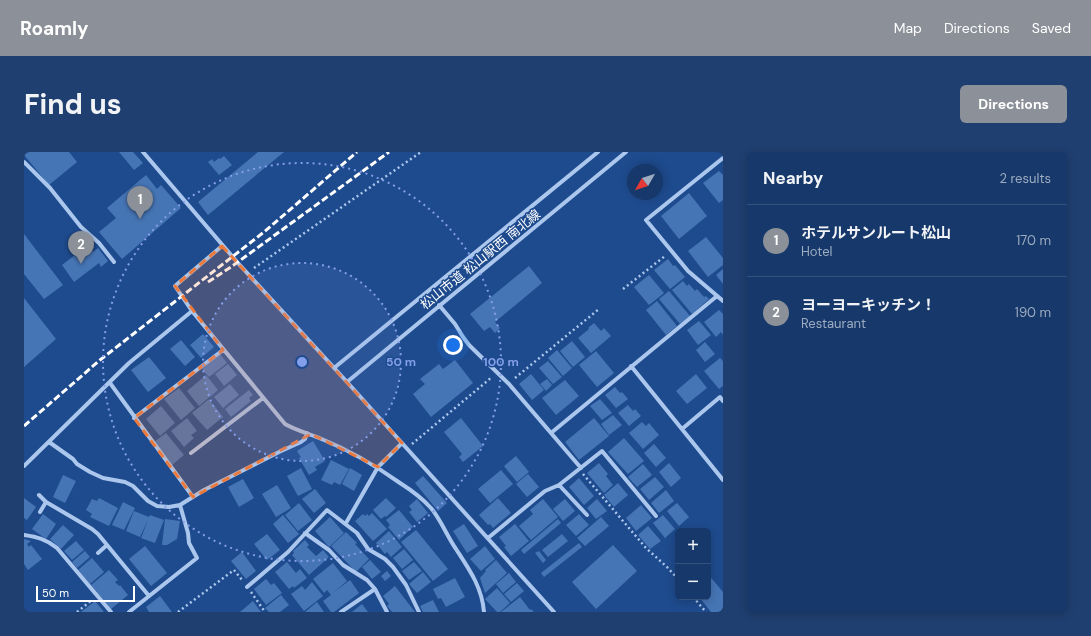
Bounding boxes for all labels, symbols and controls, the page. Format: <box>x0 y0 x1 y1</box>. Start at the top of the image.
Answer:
text: Roamly <box>20 16 89 41</box>
text: Map <box>894 19 922 37</box>
text: Directions <box>944 19 1010 37</box>
text: Saved <box>1032 19 1071 37</box>
button: Directions <box>960 85 1067 123</box>
text: Find us <box>24 86 122 123</box>
north arrow <box>627 164 663 200</box>
text: Nearby <box>763 167 823 189</box>
text: 2 results <box>1000 170 1051 187</box>
pin: 1 <box>127 186 153 219</box>
street label: 松山市道 松山駅西 南北線 <box>417 206 544 313</box>
text: ホテルサンルート松山 <box>801 223 951 243</box>
pin: 2 <box>68 231 94 264</box>
text: 1 <box>774 232 778 249</box>
text: 170 m <box>1016 232 1051 249</box>
text: Hotel <box>801 243 833 260</box>
text: ヨーヨーキッチン！ <box>801 295 936 315</box>
text: 2 <box>772 304 780 321</box>
text: 190 m <box>1015 304 1051 321</box>
text: Restaurant <box>801 315 866 332</box>
your location <box>443 335 463 355</box>
text: 50 m <box>386 354 416 370</box>
text: 100 m <box>483 354 519 370</box>
centre of rings <box>295 355 309 369</box>
map controls <box>675 528 711 600</box>
button: + <box>675 528 711 564</box>
button: − <box>675 564 711 600</box>
scale bar <box>36 584 135 603</box>
text: 50 m <box>42 586 69 600</box>

